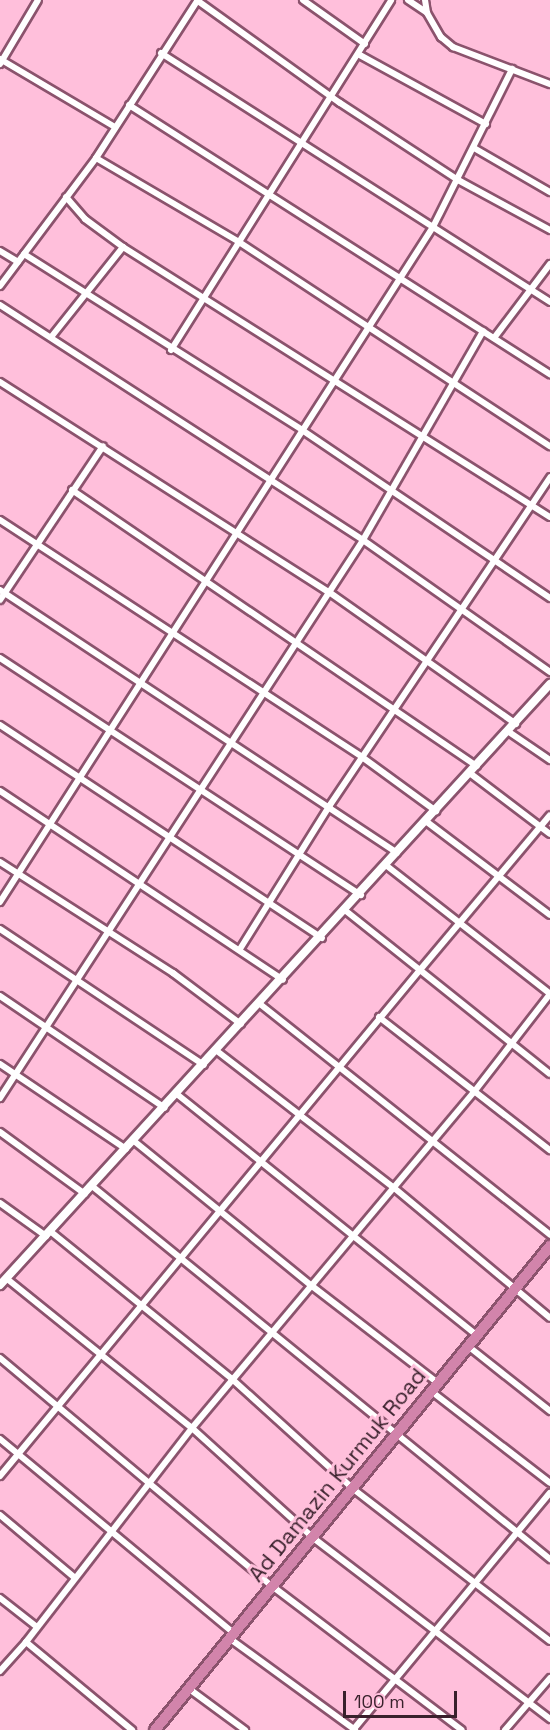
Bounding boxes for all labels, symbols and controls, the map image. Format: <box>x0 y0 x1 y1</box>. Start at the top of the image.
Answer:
street label: Ad Damazin Kurmuk Road <box>243 1363 431 1587</box>
scale bar <box>346 1679 460 1717</box>
text: 100 m <box>354 1690 405 1713</box>

